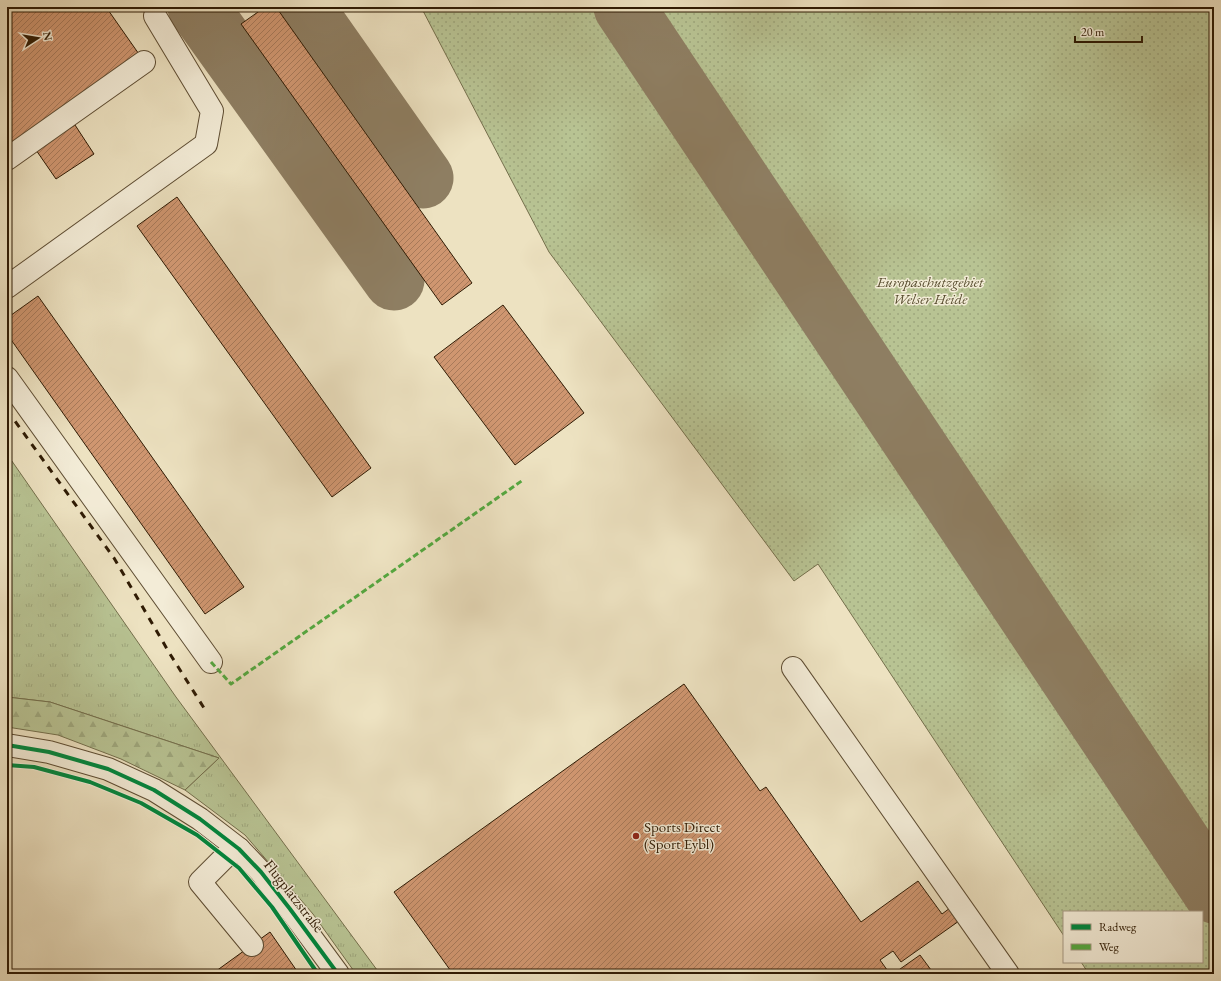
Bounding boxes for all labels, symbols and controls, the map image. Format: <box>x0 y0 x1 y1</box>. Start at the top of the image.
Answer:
north arrow <box>18 18 58 58</box>
scale bar <box>1075 18 1142 44</box>
text: 20 m <box>1081 24 1105 40</box>
text: N <box>40 30 56 42</box>
park label: Europaschutzgebiet Welser Heide <box>876 272 984 308</box>
place label: Sports Direct (Sport Eybl) <box>644 817 721 853</box>
marker: Sports Direct (Sport Eybl) <box>631 831 641 841</box>
street label: Flugplatzstraße <box>260 855 329 936</box>
legend <box>1063 911 1203 963</box>
text: Radweg <box>1099 919 1137 935</box>
text: Weg <box>1099 939 1119 955</box>

